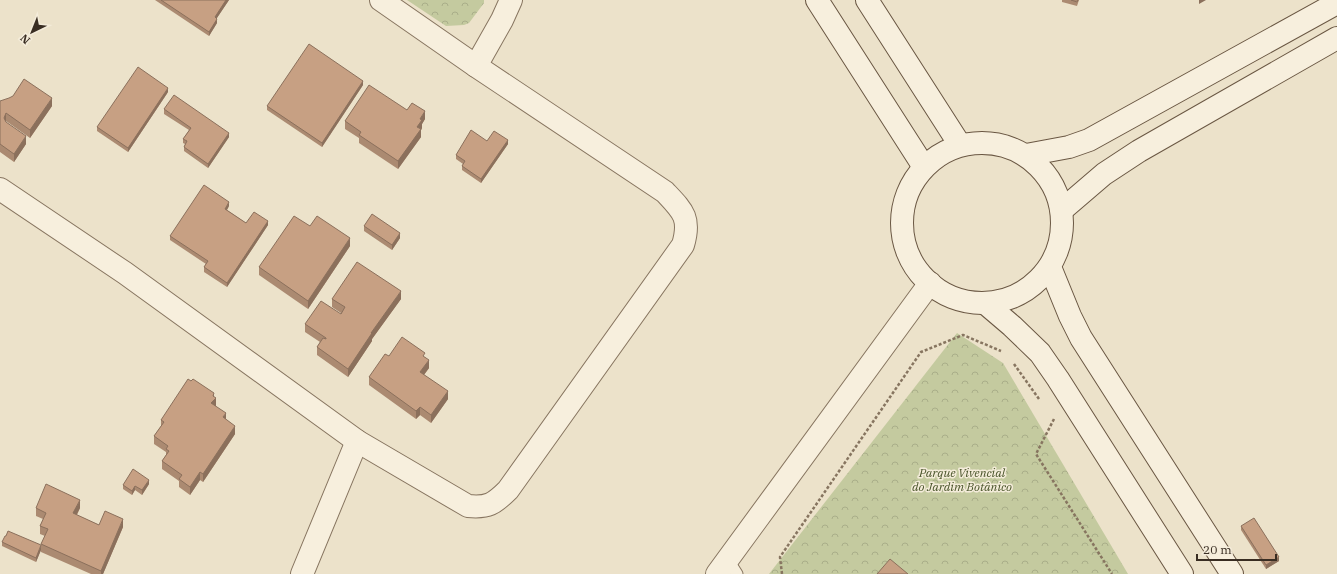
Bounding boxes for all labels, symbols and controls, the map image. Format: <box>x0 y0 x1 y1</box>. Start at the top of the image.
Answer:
north arrow <box>12 12 52 52</box>
text: N <box>17 31 33 47</box>
park label: Parque Vivencial do Jardim Botânico <box>912 465 1012 494</box>
scale bar <box>1197 536 1276 562</box>
text: 20 m <box>1203 542 1232 557</box>

